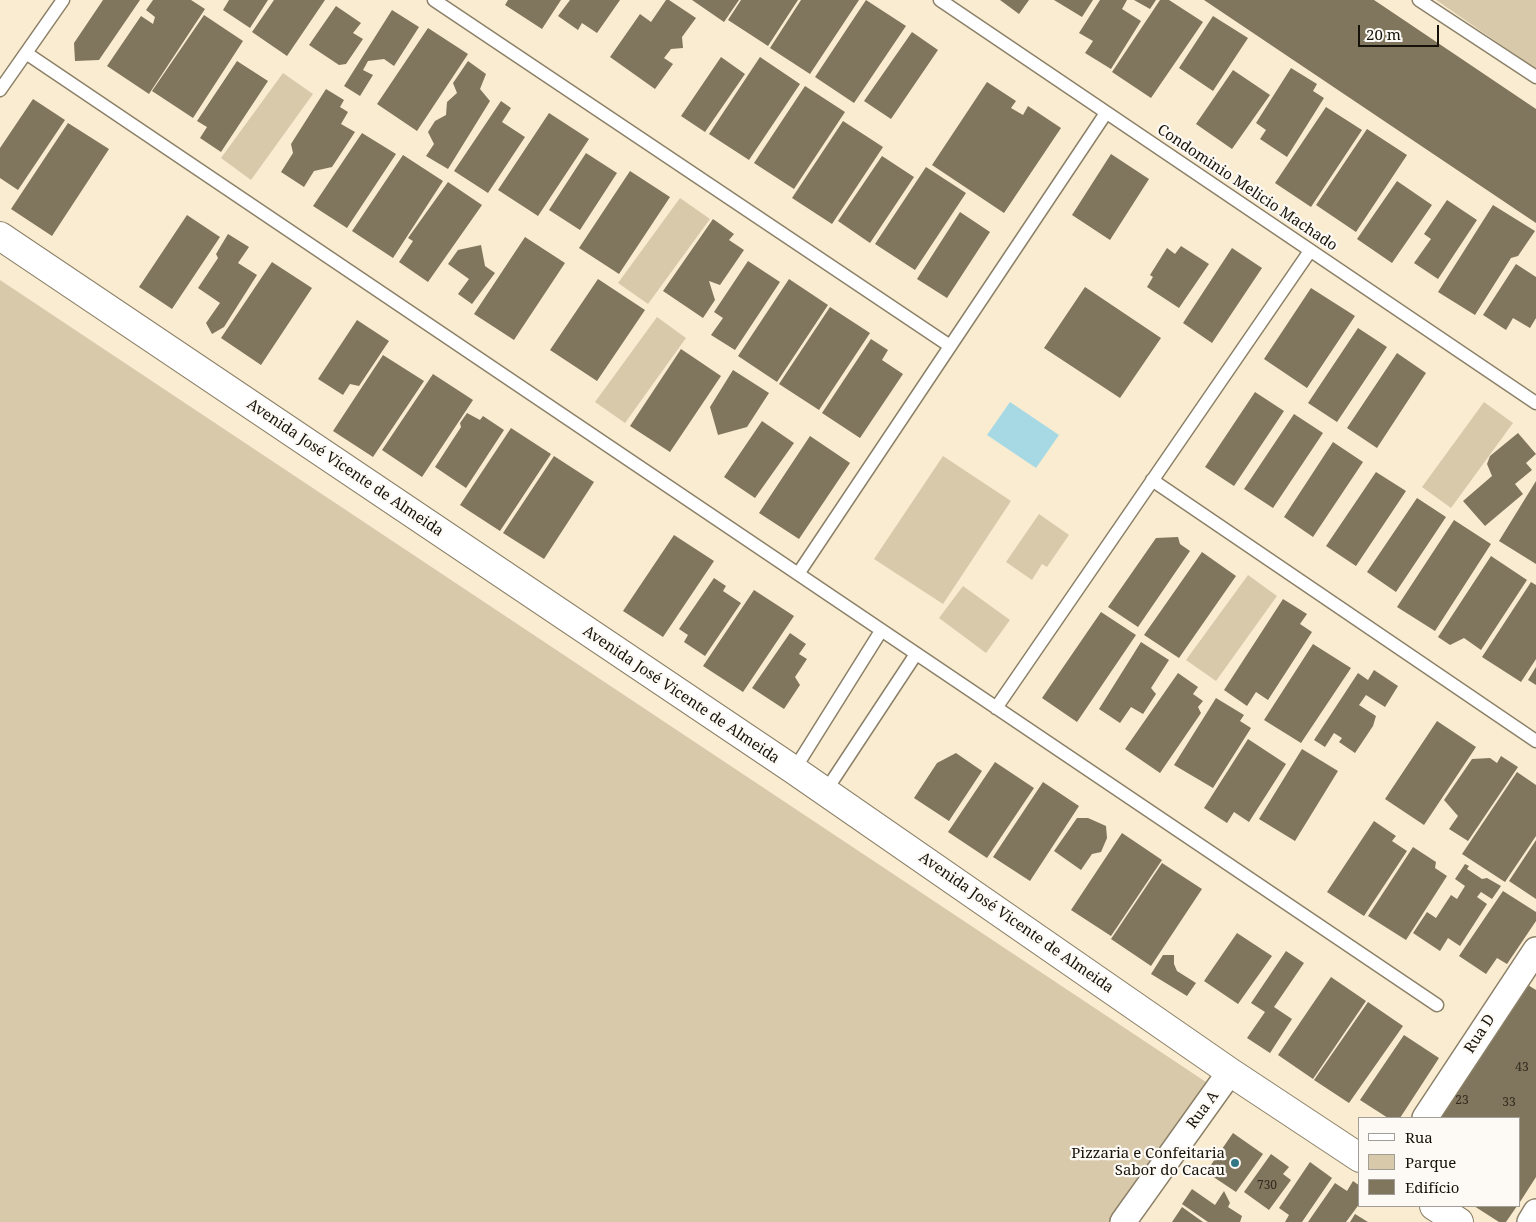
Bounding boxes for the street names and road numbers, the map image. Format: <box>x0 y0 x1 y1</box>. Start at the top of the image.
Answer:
street label: Condominio Melicio Machado <box>1154 121 1340 255</box>
street label: Avenida José Vicente de Almeida <box>243 395 447 541</box>
street label: Avenida José Vicente de Almeida <box>579 622 783 768</box>
street label: Avenida José Vicente de Almeida <box>915 849 1117 997</box>
street label: Rua D <box>1461 1011 1499 1057</box>
street label: Rua A <box>1183 1088 1223 1132</box>

